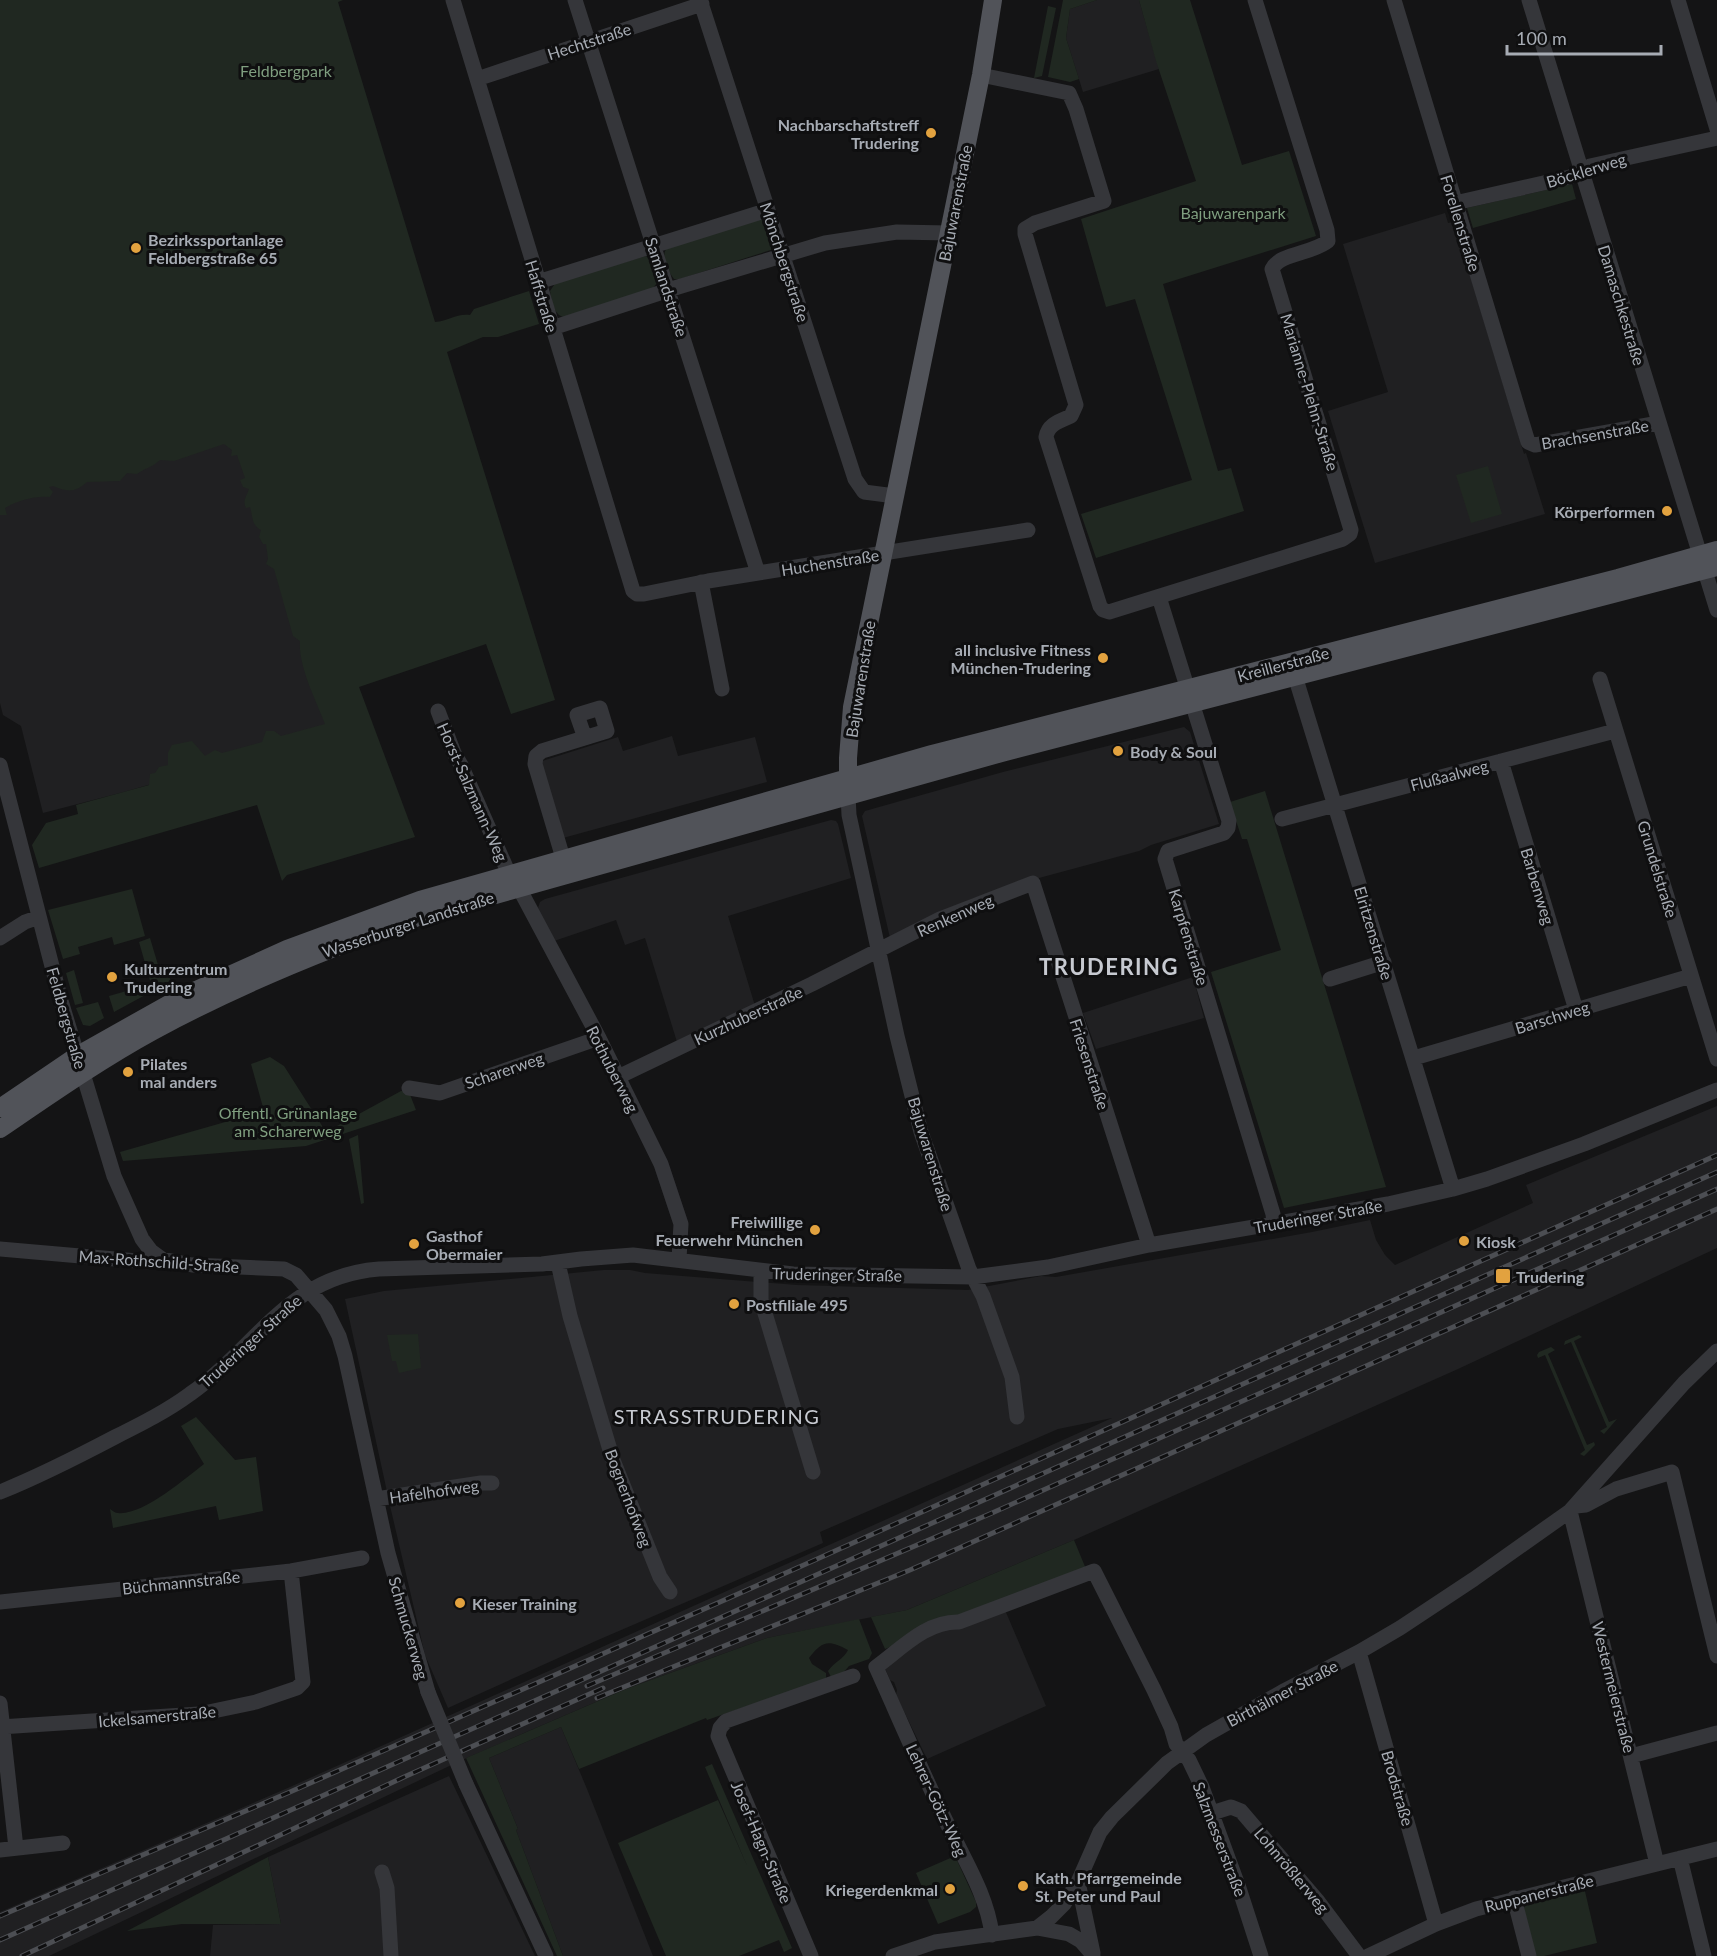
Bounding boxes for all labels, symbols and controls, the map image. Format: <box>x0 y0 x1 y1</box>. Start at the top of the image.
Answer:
scale bar <box>1507 18 1662 56</box>
street label: Hechtstraße <box>545 19 633 63</box>
text: 100 m <box>1516 27 1567 49</box>
park label: Feldbergpark <box>240 61 333 80</box>
place label: Nachbarschaftstreff Trudering <box>778 115 920 152</box>
marker: Nachbarschaftstreff Trudering <box>924 126 938 140</box>
street label: Bajuwarenstraße <box>934 143 976 263</box>
street label: Böcklerweg <box>1544 149 1628 191</box>
street label: Forellenstraße <box>1437 172 1485 274</box>
street label: Mönchbergstraße <box>757 200 813 324</box>
park label: Bajuwarenpark <box>1180 203 1286 222</box>
place label: Bezirkssportanlage Feldbergstraße 65 <box>148 230 284 267</box>
street label: Samlandstraße <box>642 235 692 339</box>
marker: Bezirkssportanlage Feldbergstraße 65 <box>129 241 143 255</box>
street label: Damaschkestraße <box>1595 243 1649 367</box>
street label: Haffstraße <box>522 258 562 334</box>
street label: Marianne-Plehn-Straße <box>1277 311 1343 473</box>
street label: Brachsenstraße <box>1540 415 1650 453</box>
place label: Körperformen <box>1554 502 1655 521</box>
marker: Körperformen <box>1660 504 1674 518</box>
street label: Huchenstraße <box>780 545 880 579</box>
street label: Bajuwarenstraße <box>841 619 879 739</box>
place label: all inclusive Fitness München-Trudering <box>951 640 1092 677</box>
street label: Kreillerstraße <box>1235 643 1331 685</box>
marker: all inclusive Fitness München-Trudering <box>1096 651 1110 665</box>
street label: Horst-Salzmann-Weg <box>434 720 512 864</box>
place label: Body & Soul <box>1130 742 1217 761</box>
marker: Body & Soul <box>1111 744 1125 758</box>
street label: Flußaalweg <box>1408 755 1490 795</box>
street label: Grundelstraße <box>1634 818 1682 920</box>
street label: Barbenweg <box>1517 845 1559 927</box>
street label: Elritzenstraße <box>1351 884 1397 982</box>
street label: Karpfenstraße <box>1165 886 1213 988</box>
street label: Wasserburger Landstraße <box>320 887 496 961</box>
street label: Renkenweg <box>914 890 996 940</box>
district label: TRUDERING <box>1039 953 1179 980</box>
place label: Kulturzentrum Trudering <box>124 959 228 996</box>
street label: Feldbergstraße <box>43 965 91 1071</box>
marker: Kulturzentrum Trudering <box>105 970 119 984</box>
street label: Kurzhuberstraße <box>691 982 805 1048</box>
street label: Barschweg <box>1513 997 1591 1037</box>
street label: Friesenstraße <box>1066 1016 1114 1112</box>
street label: Rothuberweg <box>583 1023 643 1115</box>
street label: Scharerweg <box>462 1048 546 1092</box>
place label: Pilates mal anders <box>140 1054 217 1091</box>
marker: Pilates mal anders <box>121 1065 135 1079</box>
street label: Bajuwarenstraße <box>905 1095 957 1213</box>
park label: Offentl. Grünanlage am Scharerweg <box>219 1103 357 1140</box>
street label: Truderinger Straße <box>1252 1195 1384 1237</box>
place label: Freiwillige Feuerwehr München <box>655 1212 803 1249</box>
marker: Freiwillige Feuerwehr München <box>808 1223 822 1237</box>
place label: Gasthof Obermaier <box>426 1226 503 1263</box>
place label: Kiosk <box>1476 1232 1516 1251</box>
marker: Kiosk <box>1457 1234 1471 1248</box>
marker: Gasthof Obermaier <box>407 1237 421 1251</box>
street label: Max-Rothschild-Straße <box>78 1246 240 1276</box>
street label: Truderinger Straße <box>772 1263 902 1285</box>
marker: Trudering <box>1494 1267 1512 1285</box>
place label: Trudering <box>1516 1267 1585 1286</box>
street label: Truderinger Straße <box>195 1290 305 1392</box>
place label: Postfiliale 495 <box>746 1295 848 1314</box>
marker: Postfiliale 495 <box>727 1297 741 1311</box>
district label: STRASSTRUDERING <box>614 1404 820 1428</box>
street label: Bognerhofweg <box>602 1446 656 1550</box>
street label: Hafelhofweg <box>388 1475 480 1507</box>
street label: Büchmannstraße <box>121 1566 241 1598</box>
street label: Schmuckerweg <box>385 1574 433 1682</box>
place label: Kieser Training <box>472 1594 577 1613</box>
marker: Kieser Training <box>453 1596 467 1610</box>
street label: Westermeierstraße <box>1588 1619 1640 1755</box>
street label: Birthälmer Straße <box>1223 1656 1341 1730</box>
street label: Ickelsamerstraße <box>97 1701 217 1731</box>
street label: Lehrer-Götz-Weg <box>903 1741 971 1859</box>
street label: Brodstraße <box>1378 1748 1418 1828</box>
street label: Josef-Hagn-Straße <box>728 1778 796 1906</box>
street label: Salzmesserstraße <box>1189 1779 1251 1899</box>
street label: Lohnrößlerweg <box>1251 1823 1333 1917</box>
place label: Kath. Pfarrgemeinde St. Peter und Paul <box>1035 1868 1182 1905</box>
street label: Ruppanerstraße <box>1483 1870 1595 1916</box>
marker: Kath. Pfarrgemeinde St. Peter und Paul <box>1016 1879 1030 1893</box>
place label: Kriegerdenkmal <box>825 1880 938 1899</box>
marker: Kriegerdenkmal <box>943 1882 957 1896</box>

